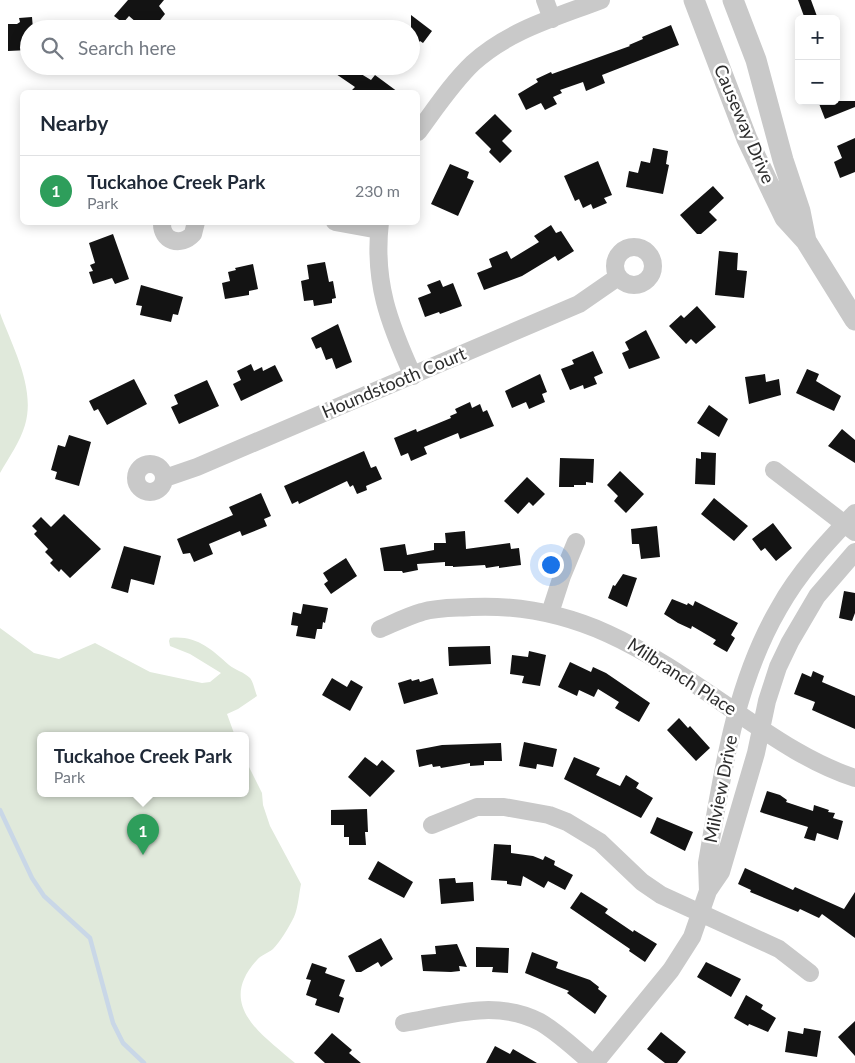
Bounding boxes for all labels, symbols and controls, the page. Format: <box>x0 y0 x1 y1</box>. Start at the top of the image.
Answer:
map controls <box>795 15 840 105</box>
button: + <box>795 15 840 60</box>
search box <box>20 20 420 75</box>
icon: search <box>38 34 66 62</box>
text: Search here <box>78 36 176 59</box>
button: − <box>795 60 840 105</box>
street label: Causeway Drive <box>710 61 780 187</box>
text: Nearby <box>40 110 108 135</box>
text: Tuckahoe Creek Park <box>87 170 265 193</box>
text: 1 <box>51 181 61 200</box>
text: 230 m <box>355 181 400 200</box>
text: Park <box>87 193 118 212</box>
street label: Houndstooth Court <box>318 342 470 422</box>
your location <box>538 552 564 578</box>
street label: Milbranch Place <box>624 633 741 720</box>
popup <box>37 732 249 797</box>
street label: Milview Drive <box>699 733 741 845</box>
text: Tuckahoe Creek Park <box>54 744 232 767</box>
text: Park <box>54 767 85 786</box>
pin: 1 <box>127 814 159 855</box>

